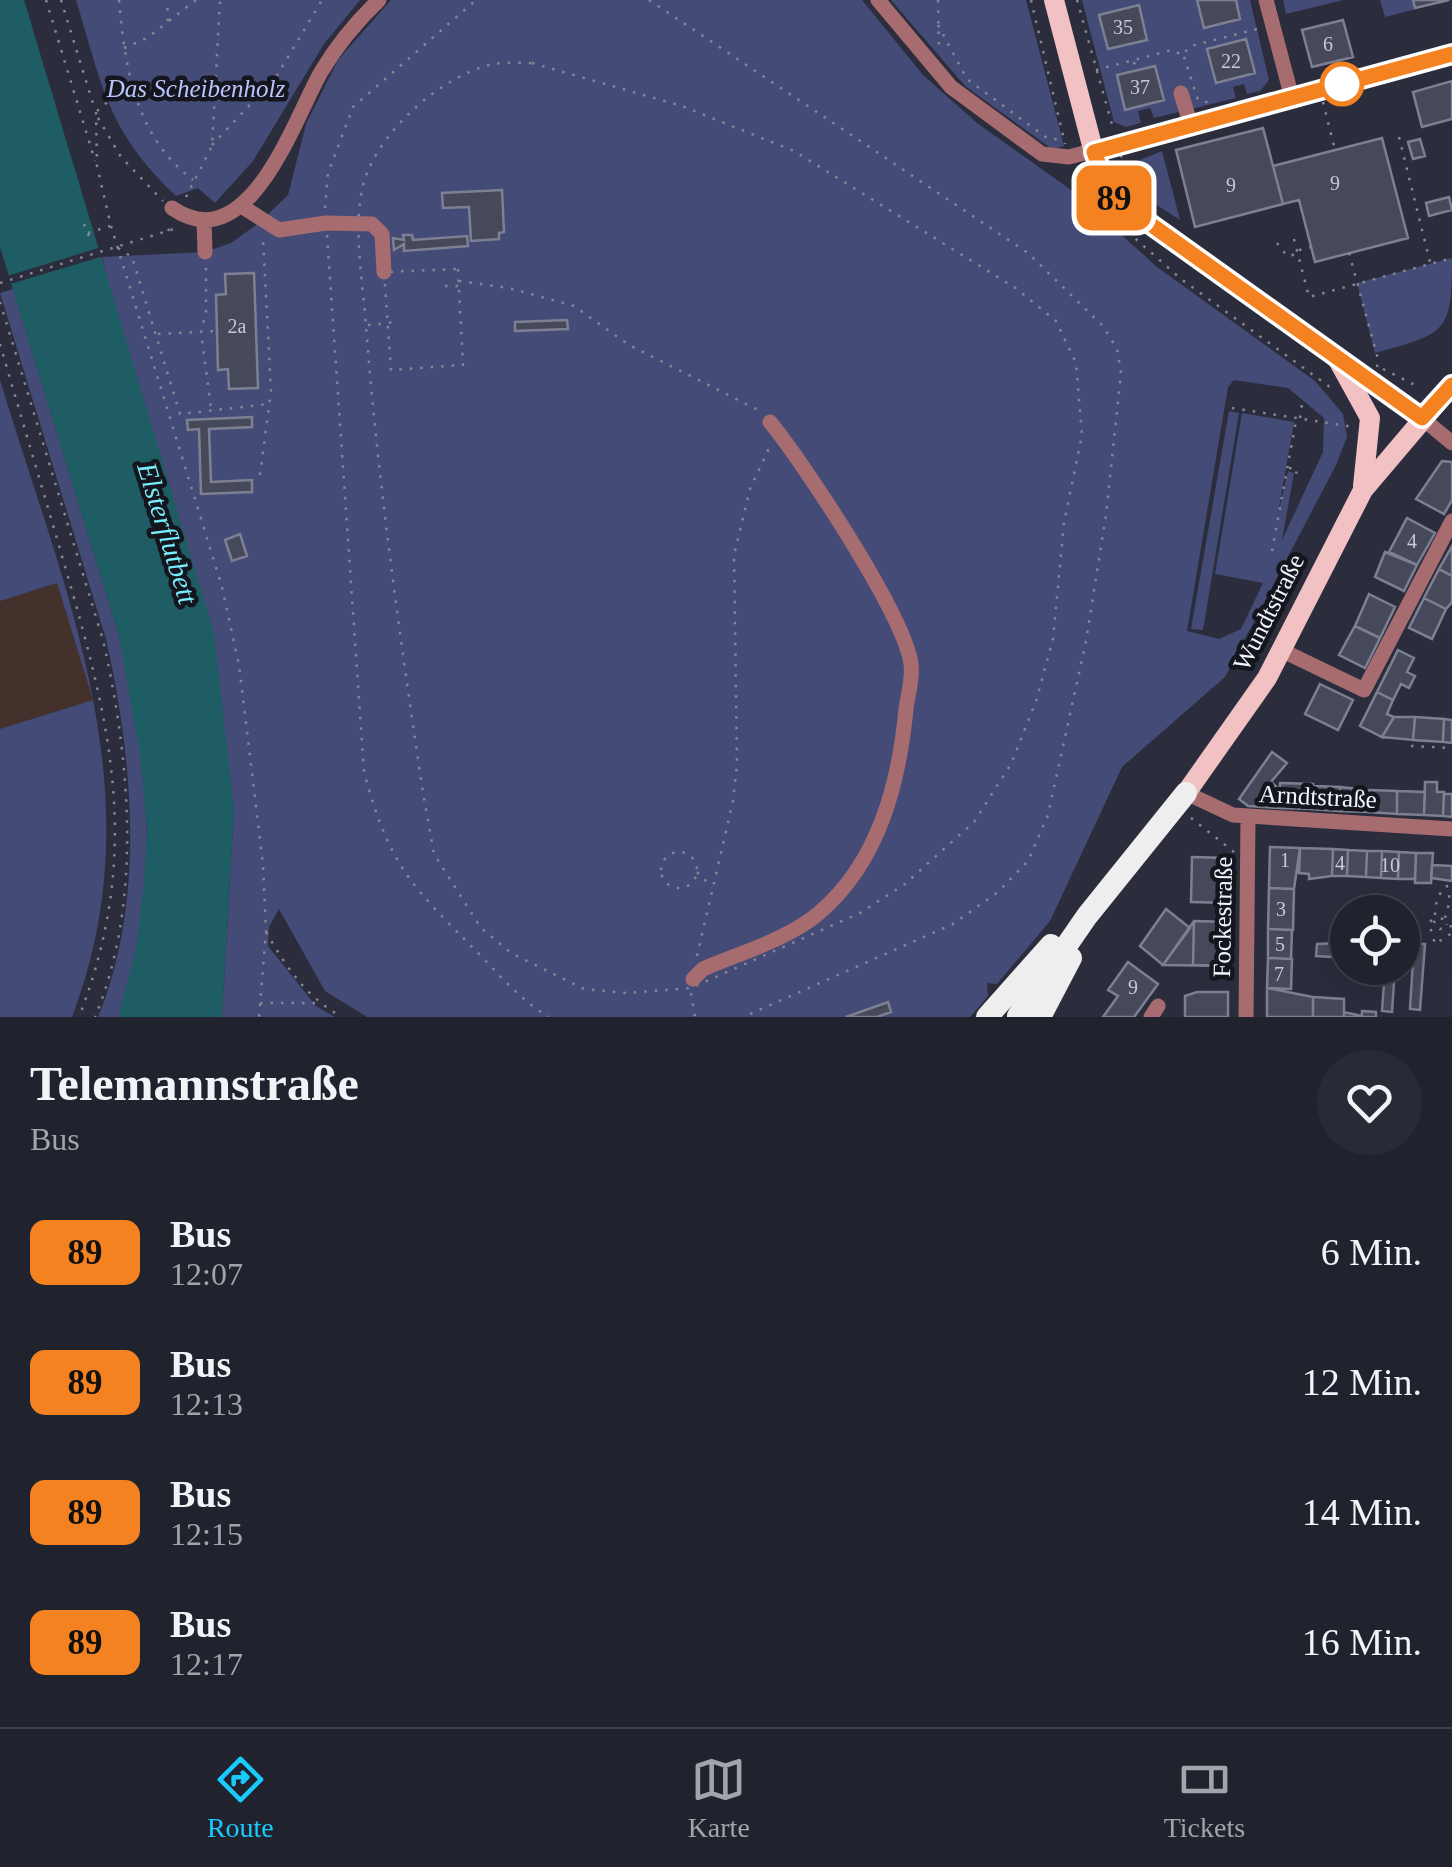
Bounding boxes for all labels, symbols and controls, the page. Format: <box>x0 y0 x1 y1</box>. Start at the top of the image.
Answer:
house number: 35 <box>1113 16 1133 38</box>
house number: 6 <box>1323 33 1333 55</box>
house number: 22 <box>1221 50 1241 72</box>
unlabelled marker <box>1321 63 1363 105</box>
park label: Das Scheibenholz <box>106 75 285 102</box>
house number: 37 <box>1130 76 1150 98</box>
line badge: 89 <box>1069 166 1159 230</box>
house number: 9 <box>1330 172 1340 194</box>
house number: 9 <box>1226 174 1236 196</box>
text: 89 <box>1097 179 1132 218</box>
house number: 2a <box>228 315 247 337</box>
water label: Elsterflutbett <box>131 458 204 609</box>
house number: 4 <box>1407 530 1417 552</box>
street label: Wundtstraße <box>1228 550 1309 675</box>
street label: Arndtstraße <box>1258 780 1378 813</box>
house number: 1 <box>1280 849 1290 871</box>
house number: 4 <box>1335 852 1345 874</box>
house number: 10 <box>1380 854 1400 876</box>
street label: Fockestraße <box>1208 856 1237 978</box>
map controls <box>1330 895 1420 985</box>
button: locate <box>1330 895 1420 985</box>
house number: 3 <box>1276 898 1286 920</box>
house number: 5 <box>1275 933 1285 955</box>
house number: 7 <box>1274 963 1284 985</box>
house number: 9 <box>1128 976 1138 998</box>
button: heart <box>1317 1050 1422 1155</box>
text: Telemannstraße <box>30 1057 359 1110</box>
text: Bus <box>30 1121 80 1157</box>
text: Bus <box>170 1213 231 1255</box>
text: 6 Min. <box>1321 1231 1422 1273</box>
text: 89 <box>68 1233 103 1272</box>
text: 12:07 <box>170 1256 243 1292</box>
text: Bus <box>170 1343 231 1385</box>
text: 12 Min. <box>1302 1361 1422 1403</box>
text: 89 <box>68 1363 103 1402</box>
text: 12:13 <box>170 1386 243 1422</box>
text: Bus <box>170 1473 231 1515</box>
text: 14 Min. <box>1302 1491 1422 1533</box>
text: 89 <box>68 1493 103 1532</box>
text: 12:15 <box>170 1516 243 1552</box>
text: Bus <box>170 1603 231 1645</box>
text: 16 Min. <box>1302 1621 1422 1663</box>
text: 89 <box>68 1623 103 1662</box>
text: 12:17 <box>170 1646 243 1682</box>
tab: Route <box>207 1752 274 1844</box>
tab: Karte <box>688 1752 750 1844</box>
tab: Tickets <box>1164 1752 1245 1844</box>

